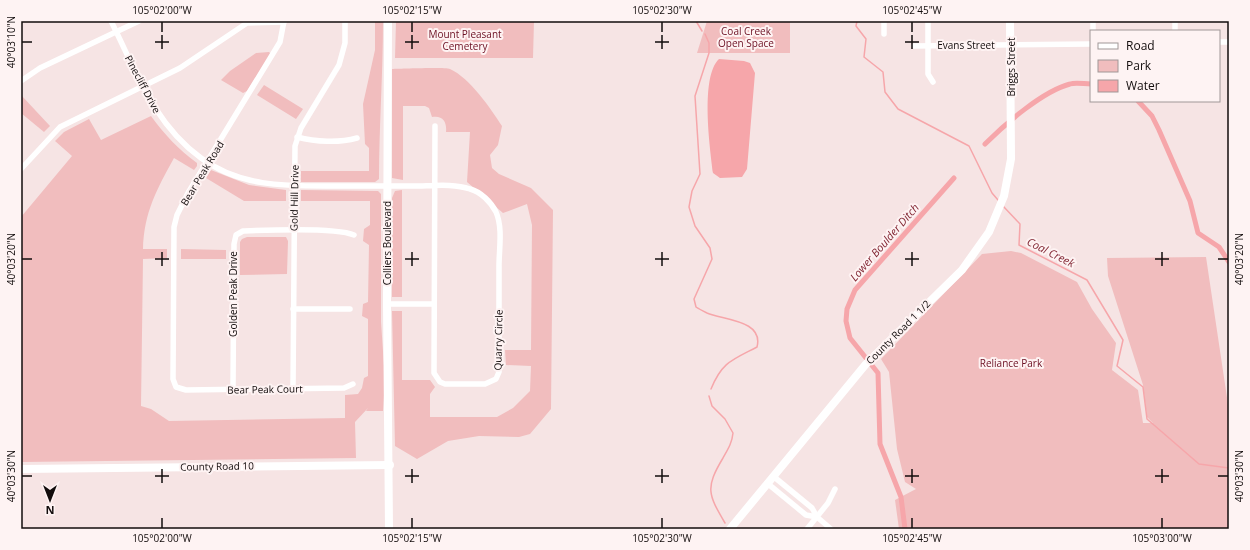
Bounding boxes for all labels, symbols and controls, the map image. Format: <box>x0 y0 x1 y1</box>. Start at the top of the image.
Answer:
text: 105°02'00"W <box>132 3 193 17</box>
text: 105°02'15"W <box>382 3 443 17</box>
text: 105°02'30"W <box>632 3 693 17</box>
text: 105°02'45"W <box>882 3 943 17</box>
text: 40°03'10"N <box>4 16 18 68</box>
park label: Coal Creek Open Space <box>718 24 774 50</box>
park label: Mount Pleasant Cemetery <box>428 27 502 53</box>
legend <box>1090 30 1220 102</box>
street label: Briggs Street <box>1004 37 1018 97</box>
text: Road <box>1126 37 1155 54</box>
street label: Evans Street <box>937 38 995 52</box>
street label: Pinecliff Drive <box>122 52 164 116</box>
text: Park <box>1126 57 1152 74</box>
text: Water <box>1126 77 1160 94</box>
street label: Bear Peak Road <box>177 138 227 208</box>
street label: Gold Hill Drive <box>286 164 302 231</box>
water label: Lower Boulder Ditch <box>846 200 922 284</box>
street label: Colliers Boulevard <box>380 201 394 285</box>
text: 40°03'20"N <box>4 233 18 285</box>
text: 40°03'20"N <box>1232 233 1246 285</box>
water label: Coal Creek <box>1025 234 1078 271</box>
street label: Golden Peak Drive <box>226 251 240 337</box>
street label: County Road 1 1/2 <box>863 297 933 367</box>
street label: Quarry Circle <box>490 309 506 371</box>
park label: Reliance Park <box>980 356 1043 370</box>
street label: Bear Peak Court <box>227 381 303 397</box>
text: 40°03'30"N <box>4 450 18 502</box>
text: 40°03'30"N <box>1232 450 1246 502</box>
street label: County Road 10 <box>180 458 254 474</box>
north arrow <box>30 480 70 520</box>
text: N <box>46 503 54 518</box>
text: 105°02'00"W <box>132 531 193 545</box>
text: 105°02'15"W <box>382 531 443 545</box>
text: 105°02'30"W <box>632 531 693 545</box>
text: 105°02'45"W <box>882 531 943 545</box>
text: 105°03'00"W <box>1132 531 1193 545</box>

